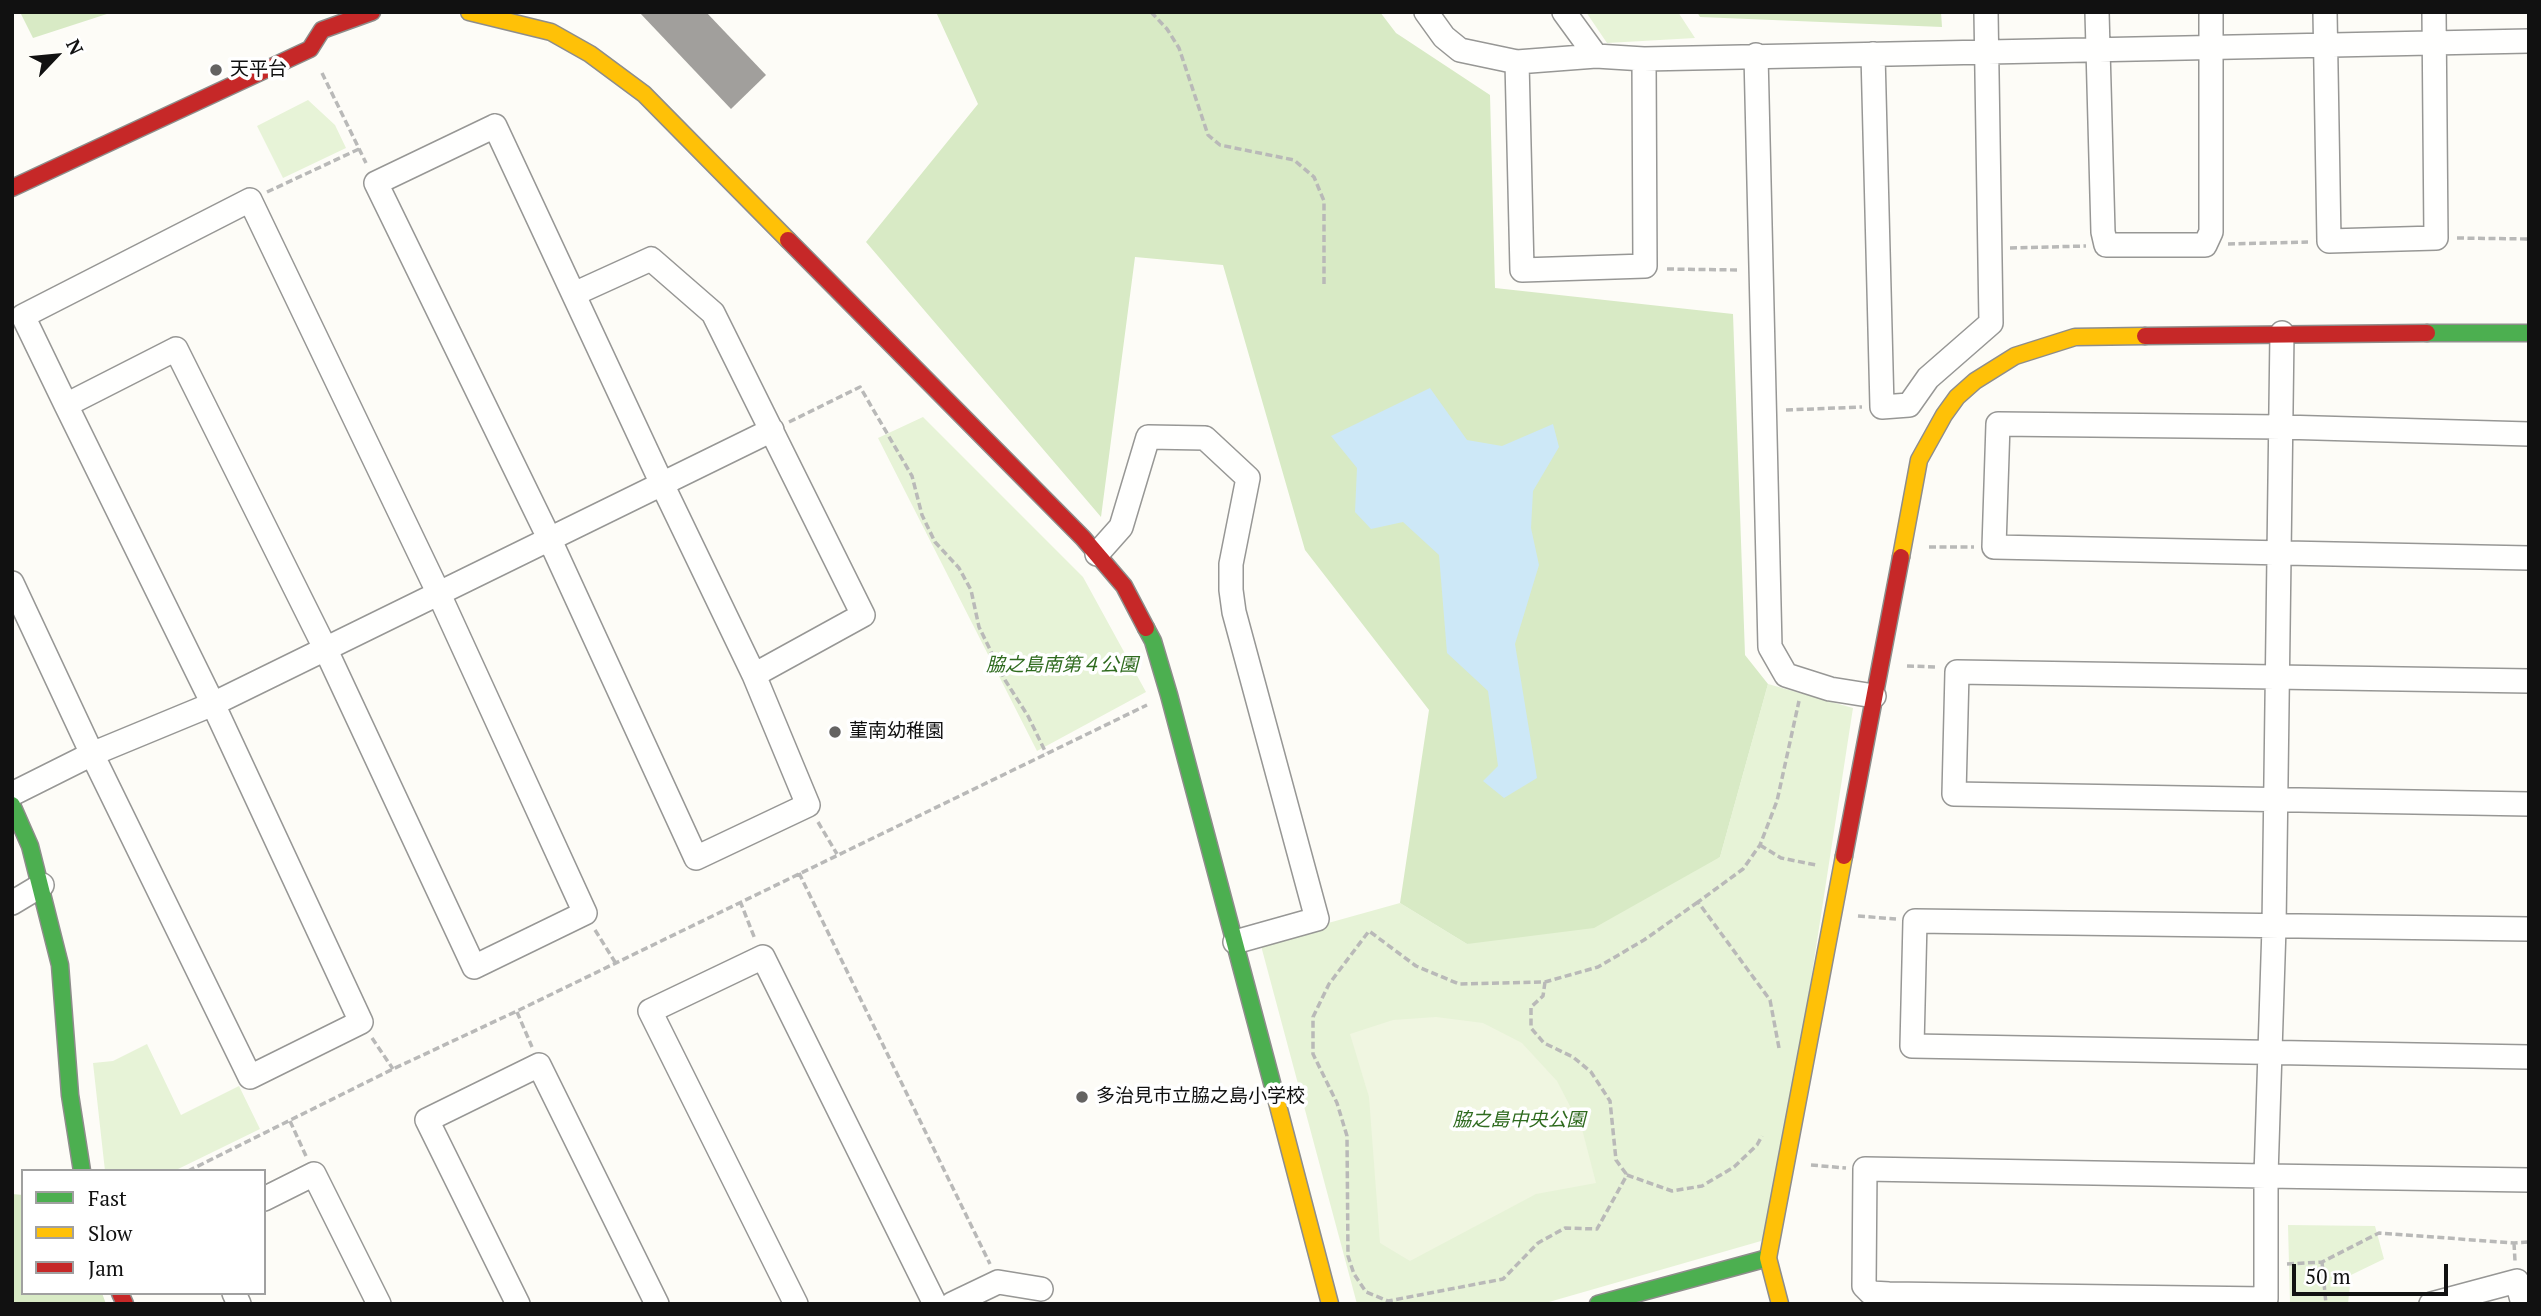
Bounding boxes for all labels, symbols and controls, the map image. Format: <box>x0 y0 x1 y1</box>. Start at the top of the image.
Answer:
north arrow <box>21 21 91 91</box>
text: N <box>61 35 90 59</box>
place label: 天平台 <box>230 59 287 81</box>
marker: 天平台 <box>208 62 224 78</box>
park label: 脇之島南第４公園 <box>986 655 1138 677</box>
place label: 菫南幼稚園 <box>849 721 944 743</box>
marker: 菫南幼稚園 <box>827 724 843 740</box>
place label: 多治見市立脇之島小学校 <box>1096 1086 1305 1108</box>
marker: 多治見市立脇之島小学校 <box>1074 1089 1090 1105</box>
park label: 脇之島中央公園 <box>1453 1110 1585 1132</box>
legend <box>21 1169 266 1295</box>
text: Fast <box>88 1184 127 1212</box>
text: Slow <box>88 1219 132 1247</box>
scale bar <box>2296 1250 2452 1294</box>
text: Jam <box>88 1254 124 1282</box>
text: 50 m <box>2305 1262 2351 1290</box>

